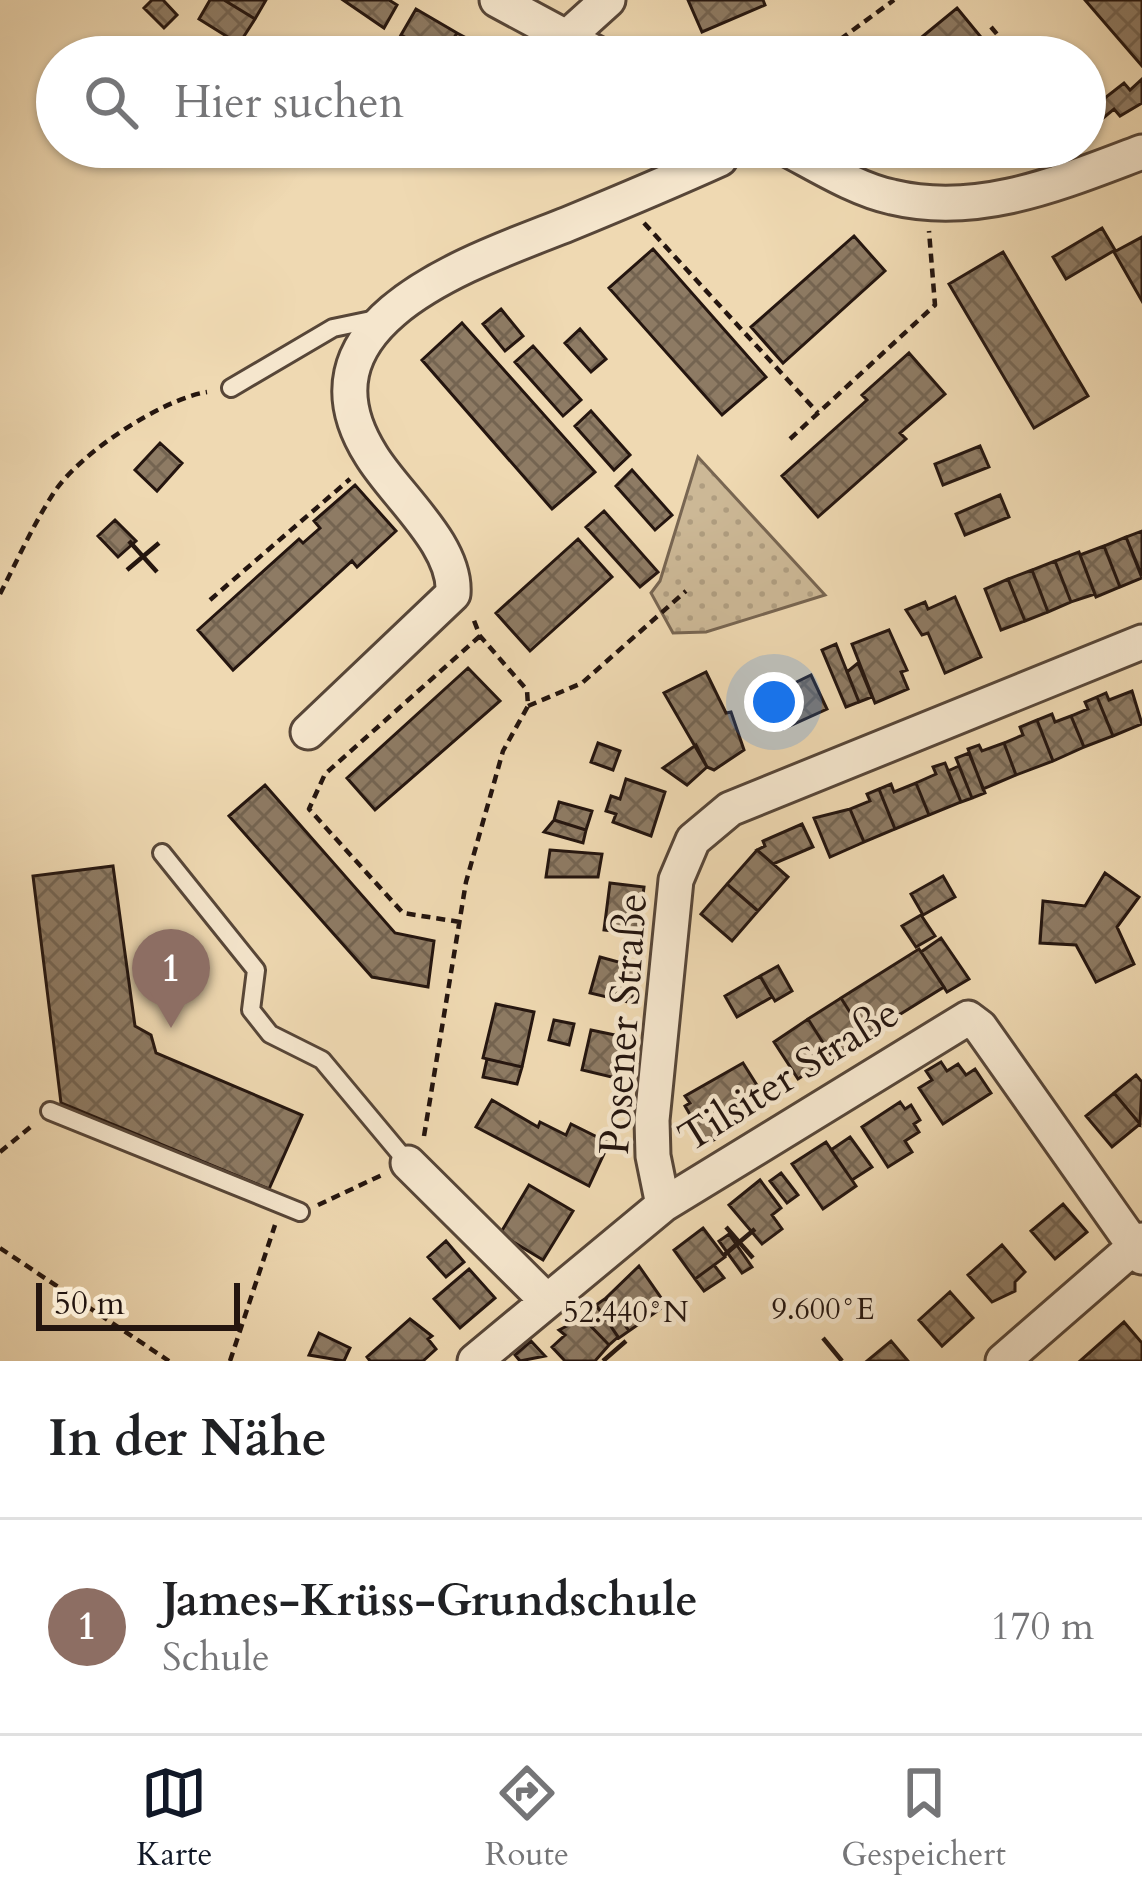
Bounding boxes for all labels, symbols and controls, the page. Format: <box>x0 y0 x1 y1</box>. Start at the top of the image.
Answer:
search box <box>36 36 1106 168</box>
icon: search <box>78 69 144 135</box>
text: Hier suchen <box>174 72 404 133</box>
your location <box>744 672 804 732</box>
street label: Posener Straße <box>586 891 661 1157</box>
pin: 1 <box>132 929 210 1028</box>
street label: Tilsiter Straße <box>668 985 910 1166</box>
scale bar <box>36 1277 240 1330</box>
text: 50 m <box>54 1281 125 1326</box>
text: 9.600°E <box>772 1289 874 1330</box>
text: 52.440°N <box>563 1292 689 1333</box>
text: In der Nähe <box>48 1404 327 1474</box>
text: James-Krüss-Grundschule <box>162 1570 698 1631</box>
text: 1 <box>77 1600 97 1653</box>
text: 170 m <box>991 1600 1094 1653</box>
text: Schule <box>162 1631 270 1684</box>
tab: Karte <box>136 1760 212 1877</box>
tab: Route <box>485 1760 569 1877</box>
tab: Gespeichert <box>841 1760 1006 1877</box>

